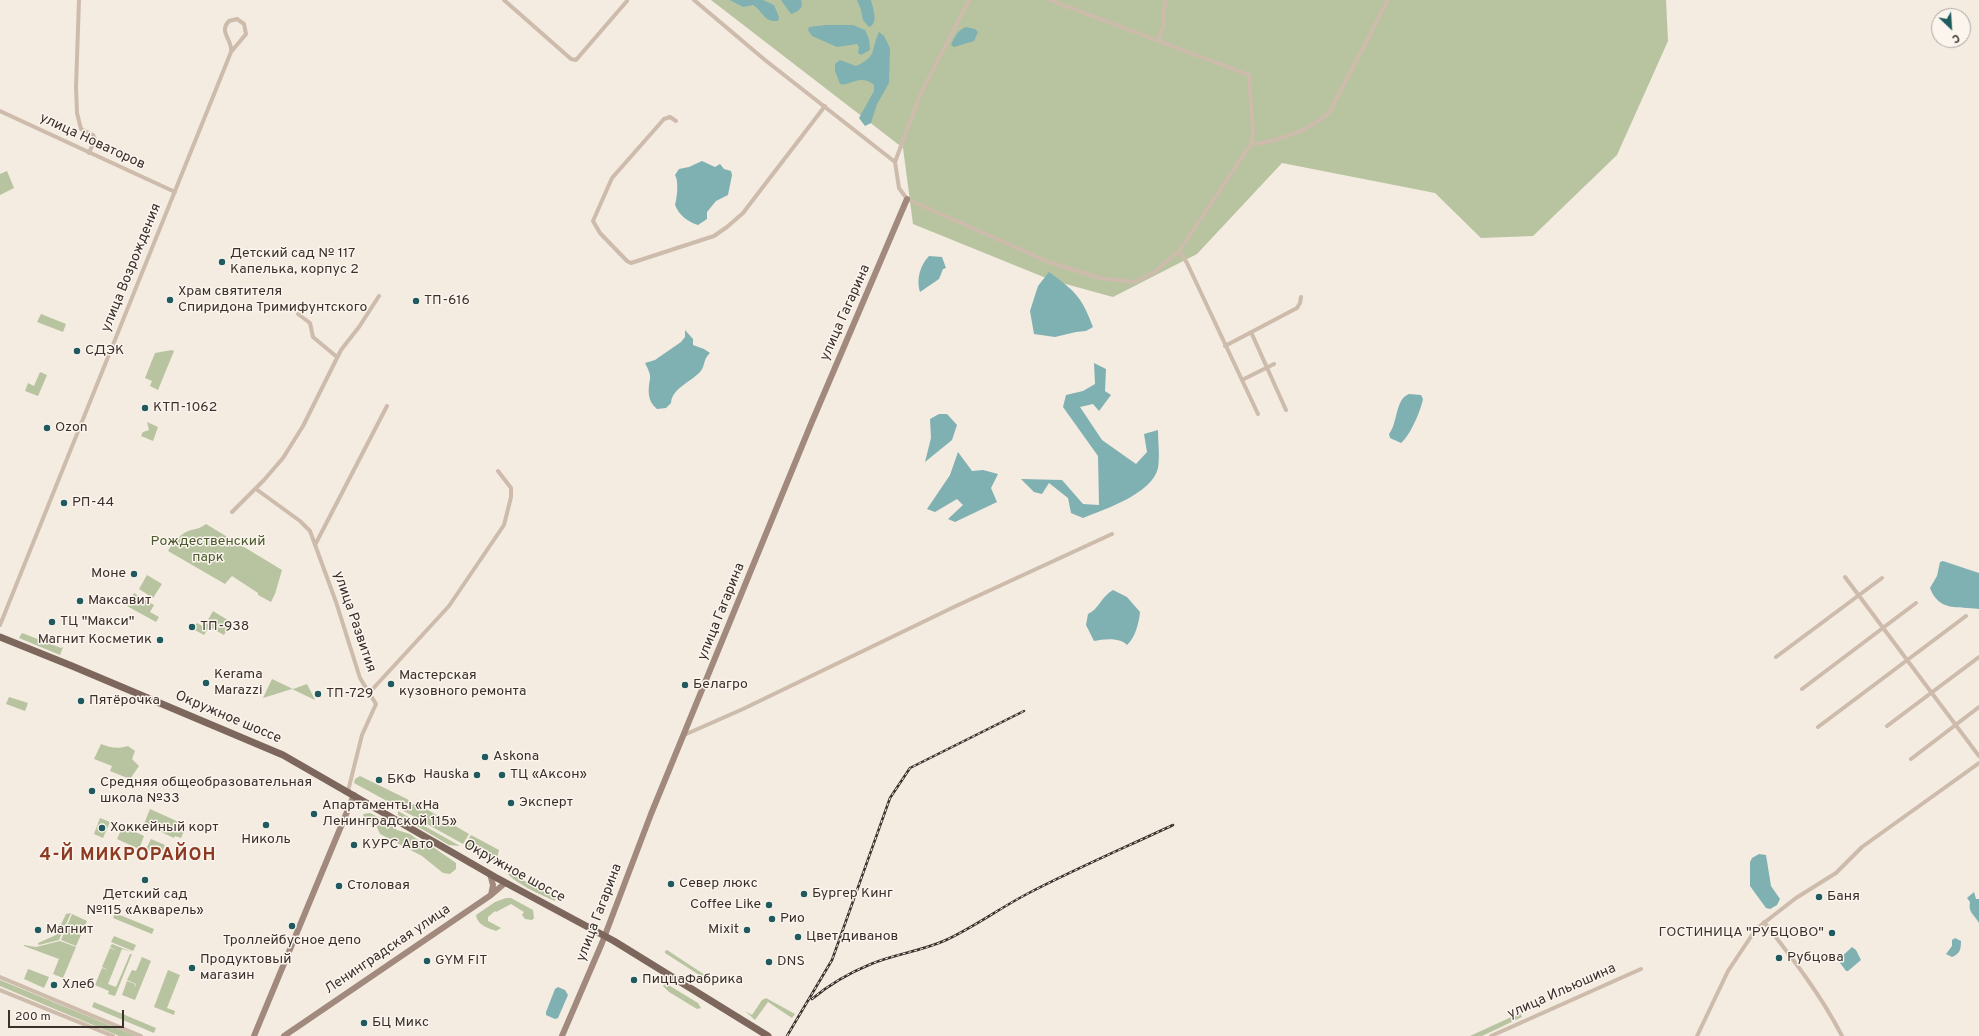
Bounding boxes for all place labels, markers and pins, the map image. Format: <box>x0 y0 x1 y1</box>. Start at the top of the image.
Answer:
place label: Детский сад № 117 Капелька, корпус 2 <box>230 246 359 278</box>
marker: Детский сад № 117 Капелька, корпус 2 <box>217 257 227 267</box>
place label: Храм святителя Спиридона Тримифунтского <box>178 284 367 316</box>
place label: ТП-616 <box>424 293 470 309</box>
marker: Храм святителя Спиридона Тримифунтского <box>165 295 175 305</box>
marker: ТП-616 <box>411 296 421 306</box>
place label: СДЭК <box>85 343 124 359</box>
marker: СДЭК <box>72 346 82 356</box>
place label: КТП-1062 <box>153 400 217 416</box>
marker: КТП-1062 <box>140 403 150 413</box>
place label: Ozon <box>55 420 88 436</box>
marker: Ozon <box>42 423 52 433</box>
place label: РП-44 <box>72 495 114 511</box>
marker: РП-44 <box>59 498 69 508</box>
place label: Моне <box>91 566 126 582</box>
marker: Моне <box>129 569 139 579</box>
place label: Максавит <box>88 593 151 609</box>
marker: Максавит <box>75 596 85 606</box>
place label: ТЦ "Макси" <box>60 614 134 630</box>
marker: ТЦ "Макси" <box>47 617 57 627</box>
place label: ТП-938 <box>200 619 249 635</box>
marker: ТП-938 <box>187 622 197 632</box>
place label: Магнит Косметик <box>38 632 152 648</box>
marker: Магнит Косметик <box>155 635 165 645</box>
place label: Kerama Marazzi <box>214 667 263 700</box>
place label: Мастерская кузовного ремонта <box>399 668 526 700</box>
place label: Белагро <box>693 677 748 693</box>
marker: Kerama Marazzi <box>201 678 211 688</box>
marker: Мастерская кузовного ремонта <box>386 679 396 689</box>
marker: Белагро <box>680 680 690 690</box>
place label: ТП-729 <box>326 686 373 702</box>
marker: ТП-729 <box>313 689 323 699</box>
place label: Пятёрочка <box>89 693 160 709</box>
marker: Пятёрочка <box>76 696 86 706</box>
place label: Askona <box>493 749 539 765</box>
marker: Askona <box>480 752 490 762</box>
place label: Hauska <box>423 767 469 783</box>
place label: ТЦ «Аксон» <box>510 767 587 783</box>
marker: Hauska <box>472 770 482 780</box>
marker: ТЦ «Аксон» <box>497 770 507 780</box>
place label: БКФ <box>387 772 416 788</box>
place label: Средняя общеобразовательная школа №33 <box>100 775 312 808</box>
marker: БКФ <box>374 775 384 785</box>
marker: Средняя общеобразовательная школа №33 <box>87 786 97 796</box>
place label: Эксперт <box>519 795 573 811</box>
place label: Апартаменты «На Ленинградской 115» <box>322 798 457 830</box>
marker: Эксперт <box>506 798 516 808</box>
marker: Апартаменты «На Ленинградской 115» <box>309 809 319 819</box>
place label: Хоккейный корт <box>110 820 219 836</box>
marker: Николь <box>261 820 271 830</box>
marker: Хоккейный корт <box>97 823 107 833</box>
place label: Николь <box>241 832 291 848</box>
place label: КУРС Авто <box>362 837 433 853</box>
marker: КУРС Авто <box>349 840 359 850</box>
marker: Детский сад №115 «Акварель» <box>140 875 150 885</box>
place label: Север люкс <box>679 876 758 892</box>
place label: Столовая <box>347 878 410 894</box>
marker: Север люкс <box>666 879 676 889</box>
marker: Столовая <box>334 881 344 891</box>
place label: Бургер Кинг <box>812 886 893 902</box>
place label: Детский сад №115 «Акварель» <box>86 887 204 920</box>
marker: Бургер Кинг <box>799 889 809 899</box>
place label: Баня <box>1827 889 1860 905</box>
marker: Баня <box>1814 892 1824 902</box>
place label: Coffee Like <box>690 897 761 913</box>
marker: Coffee Like <box>764 900 774 910</box>
place label: Рио <box>780 911 805 927</box>
marker: Рио <box>767 914 777 924</box>
marker: Троллейбусное депо <box>287 921 297 931</box>
place label: Магнит <box>46 922 93 938</box>
place label: Mixit <box>708 922 739 938</box>
marker: Магнит <box>33 925 43 935</box>
marker: Mixit <box>742 925 752 935</box>
place label: ГОСТИНИЦА "РУБЦОВО" <box>1658 925 1824 941</box>
marker: ГОСТИНИЦА "РУБЦОВО" <box>1827 928 1837 938</box>
place label: Цвет диванов <box>806 929 898 945</box>
marker: Цвет диванов <box>793 932 803 942</box>
place label: Троллейбусное депо <box>223 933 361 949</box>
place label: Рубцова <box>1787 950 1844 966</box>
place label: Продуктовый магазин <box>200 952 291 984</box>
place label: GYM FIT <box>435 953 487 969</box>
marker: Рубцова <box>1774 953 1784 963</box>
place label: DNS <box>777 954 805 970</box>
marker: GYM FIT <box>422 956 432 966</box>
marker: DNS <box>764 957 774 967</box>
marker: Продуктовый магазин <box>187 963 197 973</box>
place label: ПиццаФабрика <box>642 972 743 988</box>
marker: ПиццаФабрика <box>629 975 639 985</box>
place label: Хлеб <box>62 977 95 993</box>
marker: Хлеб <box>49 980 59 990</box>
place label: БЦ Микс <box>372 1015 429 1031</box>
marker: БЦ Микс <box>359 1018 369 1028</box>

